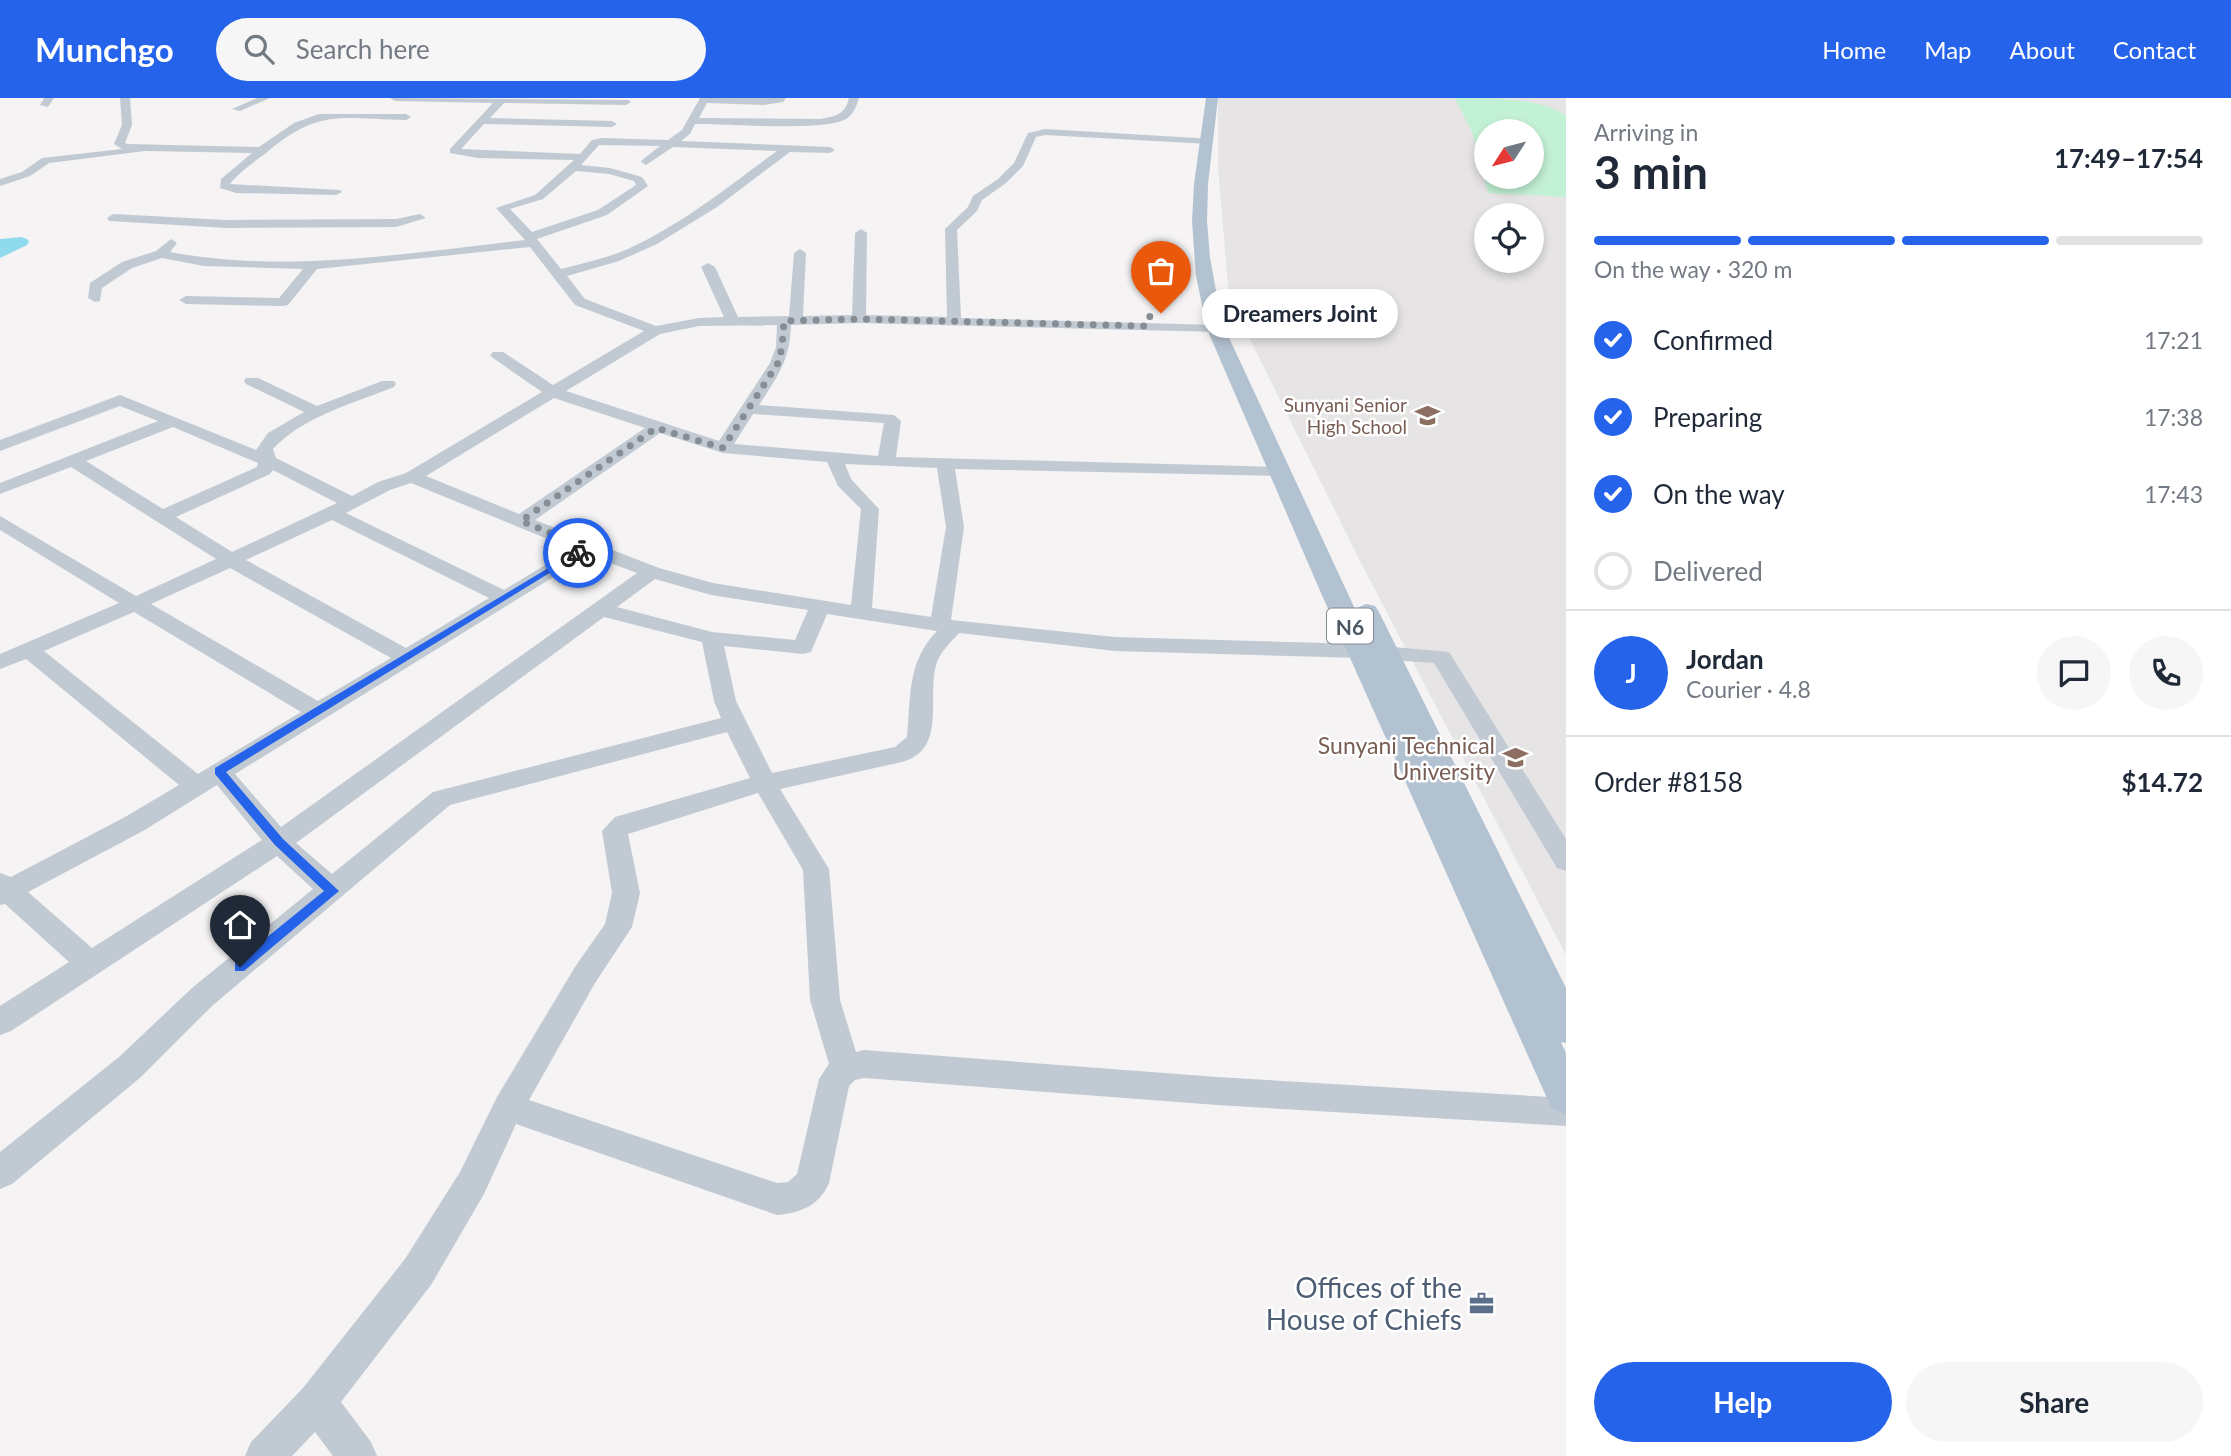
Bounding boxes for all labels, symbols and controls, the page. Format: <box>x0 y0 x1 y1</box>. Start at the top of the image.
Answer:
search box <box>216 18 706 81</box>
text: Munchgo <box>35 29 174 69</box>
icon: search <box>240 30 278 68</box>
text: Search here <box>296 33 430 65</box>
text: Home <box>1822 35 1886 64</box>
text: Map <box>1924 35 1972 64</box>
text: About <box>2010 35 2075 64</box>
text: Contact <box>2113 35 2196 64</box>
text: Arriving in <box>1594 118 1698 146</box>
north arrow <box>1474 119 1544 189</box>
map controls <box>1474 119 1544 273</box>
text: 17:49–17:54 <box>2054 142 2203 174</box>
text: 3 min <box>1594 144 1708 199</box>
button: locate <box>1474 203 1544 273</box>
pin <box>1131 241 1191 313</box>
icon: bag <box>1142 252 1180 290</box>
text: On the way · 320 m <box>1594 255 1793 283</box>
callout: Dreamers Joint <box>1203 288 1399 338</box>
text: Dreamers Joint <box>1223 299 1377 327</box>
icon: check <box>1594 321 1632 359</box>
text: Confirmed <box>1653 324 1773 356</box>
text: 17:21 <box>2144 326 2203 354</box>
place label: Sunyani Senior High School <box>1284 393 1407 438</box>
icon: check <box>1594 398 1632 436</box>
school or university icon: Sunyani Senior High School <box>1413 401 1441 429</box>
text: Preparing <box>1653 401 1762 433</box>
text: 17:38 <box>2144 403 2203 431</box>
icon: check <box>1594 475 1632 513</box>
text: On the way <box>1653 478 1785 510</box>
text: 17:43 <box>2144 480 2203 508</box>
courier <box>543 518 613 588</box>
icon: bike <box>559 534 597 572</box>
text: Delivered <box>1653 555 1763 587</box>
road number: N6 <box>1327 608 1373 644</box>
button: chat <box>2037 636 2111 710</box>
button: phone <box>2129 636 2203 710</box>
text: Jordan <box>1686 643 1764 675</box>
text: J <box>1625 657 1637 689</box>
text: Courier · 4.8 <box>1686 675 1811 703</box>
place label: Sunyani Technical University <box>1318 731 1495 785</box>
school or university icon: Sunyani Technical University <box>1501 744 1529 772</box>
text: Order #8158 <box>1594 766 1743 798</box>
text: $14.72 <box>2121 766 2203 798</box>
pin <box>210 895 270 967</box>
icon: home <box>221 906 259 944</box>
place label: Offices of the House of Chiefs <box>1266 1270 1462 1336</box>
office icon: Offices of the House of Chiefs <box>1468 1289 1496 1317</box>
button: Help <box>1594 1362 1892 1442</box>
button: Share <box>1906 1362 2203 1442</box>

